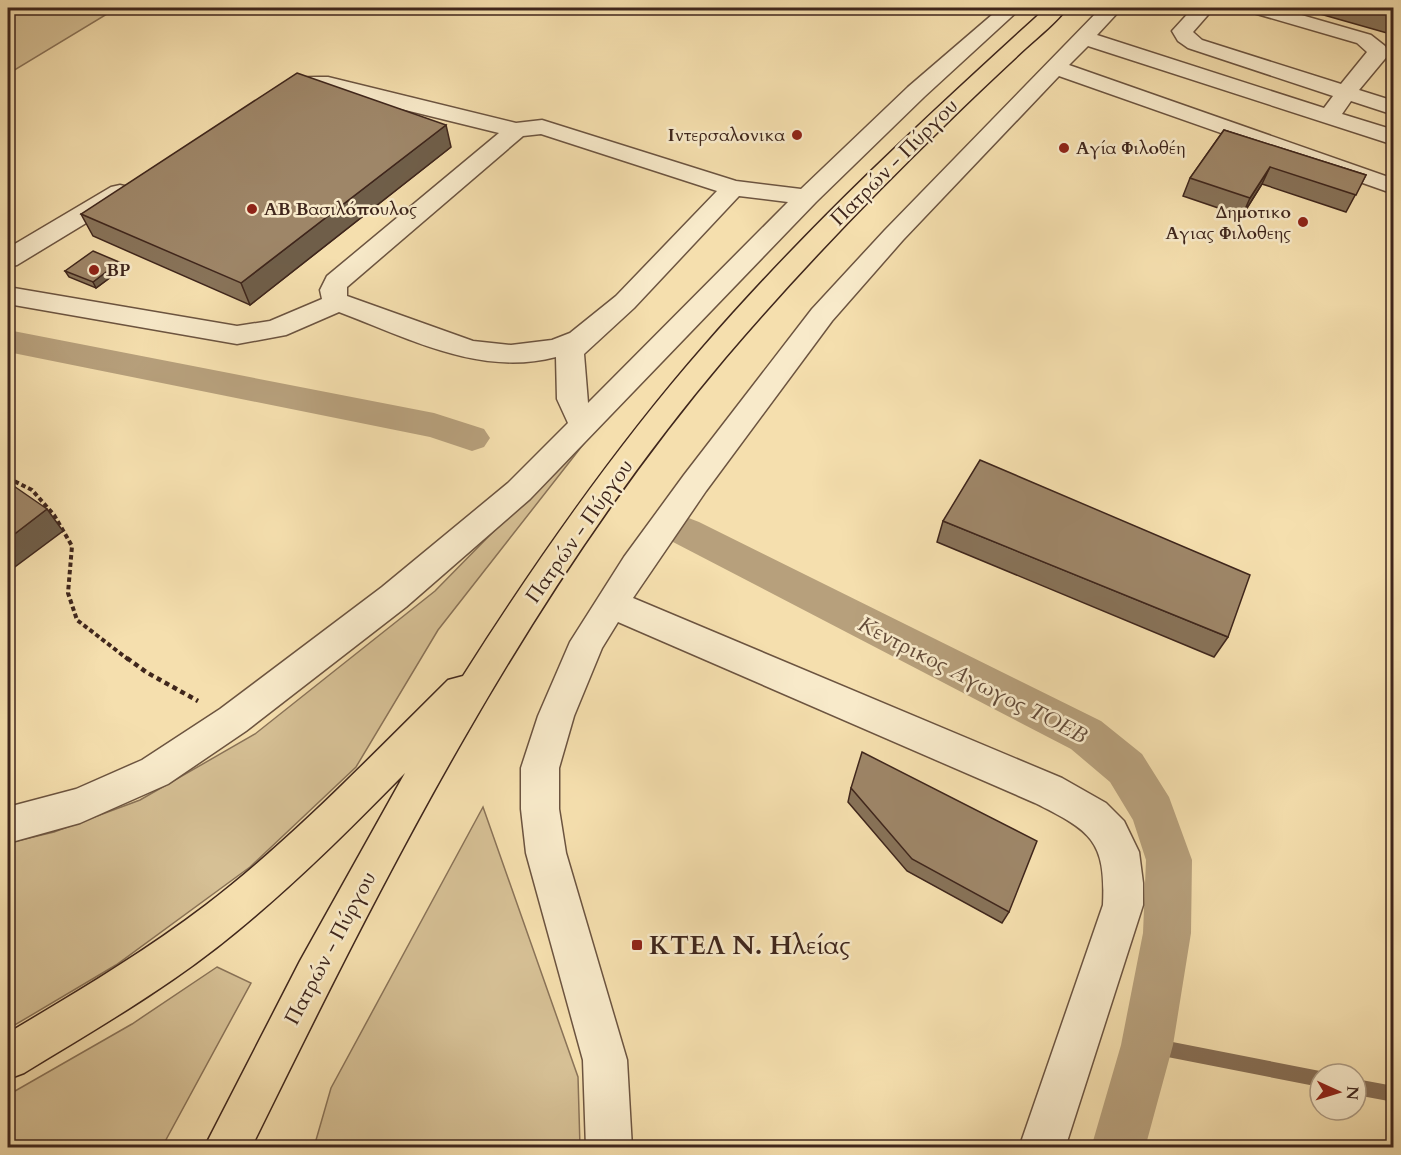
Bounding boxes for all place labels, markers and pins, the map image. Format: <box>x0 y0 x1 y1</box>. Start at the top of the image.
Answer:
place label: Ιντερσαλονικα <box>668 123 785 148</box>
marker: Ιντερσαλονικα <box>790 128 804 142</box>
place label: Αγία Φιλοθέη <box>1076 136 1185 161</box>
marker: Αγία Φιλοθέη <box>1057 141 1071 155</box>
place label: ΑΒ Βασιλόπουλος <box>264 197 417 222</box>
place label: Δημοτικο Αγιας Φιλοθεης <box>1166 200 1291 246</box>
marker: ΑΒ Βασιλόπουλος <box>245 202 259 216</box>
marker: Δημοτικο Αγιας Φιλοθεης <box>1296 215 1310 229</box>
place label: BP <box>106 258 130 283</box>
marker: BP <box>87 263 101 277</box>
place label: ΚΤΕΛ Ν. Ηλείας <box>649 928 850 963</box>
marker: ΚΤΕΛ Ν. Ηλείας <box>630 938 644 952</box>

